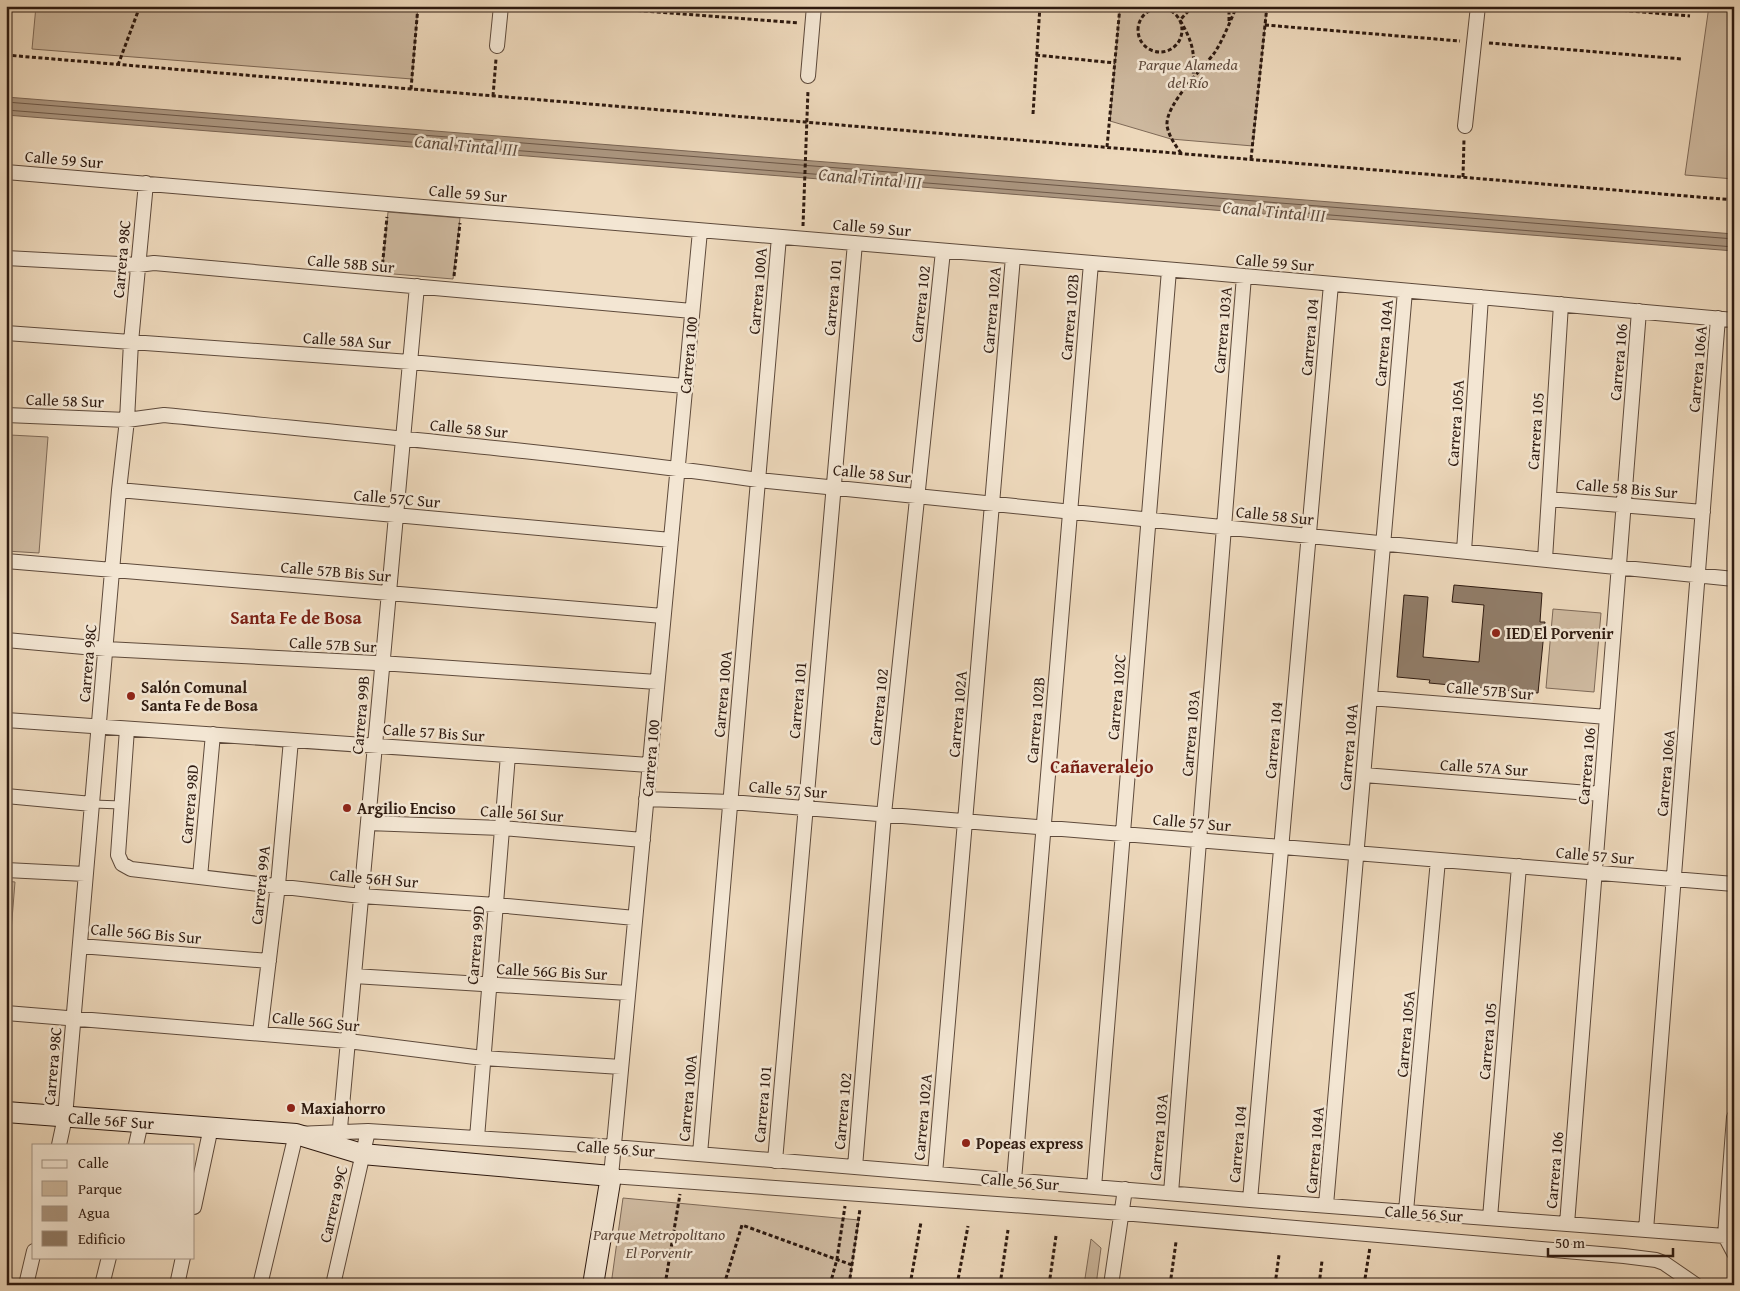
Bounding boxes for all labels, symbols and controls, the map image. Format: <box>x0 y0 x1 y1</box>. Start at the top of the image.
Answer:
park label: Parque Alameda del Río <box>1137 52 1238 94</box>
water label: Canal Tintal III <box>413 127 519 163</box>
street label: Calle 59 Sur <box>24 144 104 174</box>
water label: Canal Tintal III <box>817 160 923 196</box>
street label: Calle 59 Sur <box>428 178 508 208</box>
water label: Canal Tintal III <box>1221 193 1327 229</box>
street label: Calle 59 Sur <box>832 212 912 242</box>
street label: Carrera 98C <box>106 219 136 299</box>
street label: Carrera 100A <box>741 246 773 335</box>
street label: Calle 58B Sur <box>306 247 396 279</box>
street label: Calle 59 Sur <box>1235 247 1315 277</box>
street label: Carrera 101 <box>817 257 847 337</box>
street label: Carrera 102 <box>904 264 936 344</box>
street label: Carrera 102A <box>975 265 1007 354</box>
street label: Carrera 102B <box>1053 273 1085 361</box>
street label: Carrera 103A <box>1206 285 1238 374</box>
street label: Carrera 104 <box>1294 297 1324 377</box>
street label: Carrera 104A <box>1367 298 1399 387</box>
street label: Carrera 100 <box>673 315 703 395</box>
street label: Carrera 106 <box>1603 322 1633 402</box>
street label: Carrera 106A <box>1681 324 1713 413</box>
street label: Calle 58A Sur <box>302 325 392 355</box>
street label: Carrera 105A <box>1440 378 1470 467</box>
street label: Calle 58 Sur <box>25 387 105 413</box>
street label: Carrera 105 <box>1520 392 1550 470</box>
street label: Calle 58 Sur <box>429 412 510 444</box>
street label: Calle 58 Sur <box>832 457 913 489</box>
street label: Calle 58 Bis Sur <box>1575 472 1679 504</box>
street label: Calle 57C Sur <box>353 482 442 514</box>
street label: Calle 58 Sur <box>1235 499 1316 531</box>
street label: Calle 57B Bis Sur <box>280 554 393 588</box>
district label: Santa Fe de Bosa <box>230 604 363 631</box>
place label: IED El Porvenir <box>1506 621 1614 645</box>
street label: Carrera 98C <box>72 623 102 703</box>
marker: IED El Porvenir <box>1490 627 1502 639</box>
street label: Calle 57B Sur <box>289 630 378 658</box>
street label: Carrera 100A <box>706 649 738 738</box>
street label: Carrera 102C <box>1100 653 1132 741</box>
street label: Carrera 101 <box>782 660 812 740</box>
street label: Carrera 102 <box>862 667 894 747</box>
street label: Carrera 102A <box>941 669 973 758</box>
street label: Calle 57B Sur <box>1445 674 1535 706</box>
place label: Salón Comunal Santa Fe de Bosa <box>141 675 259 717</box>
street label: Carrera 99B <box>345 675 375 755</box>
street label: Carrera 102B <box>1019 676 1051 764</box>
street label: Carrera 103A <box>1174 688 1206 777</box>
marker: Salón Comunal Santa Fe de Bosa <box>125 690 137 702</box>
street label: Carrera 104 <box>1258 700 1288 780</box>
street label: Carrera 104A <box>1332 702 1364 791</box>
street label: Calle 57 Bis Sur <box>382 716 486 748</box>
street label: Carrera 100 <box>635 718 665 798</box>
street label: Carrera 106 <box>1571 726 1601 806</box>
street label: Carrera 106A <box>1649 728 1681 817</box>
street label: Calle 57A Sur <box>1439 752 1529 782</box>
district label: Cañaveralejo <box>1050 753 1154 780</box>
street label: Carrera 98D <box>174 763 204 845</box>
street label: Calle 57 Sur <box>748 774 828 804</box>
place label: Argilio Enciso <box>357 796 456 820</box>
street label: Calle 56I Sur <box>480 798 565 828</box>
marker: Argilio Enciso <box>341 802 353 814</box>
street label: Calle 57 Sur <box>1152 807 1232 837</box>
street label: Calle 57 Sur <box>1555 840 1635 870</box>
street label: Carrera 99A <box>244 844 276 926</box>
street label: Calle 56H Sur <box>329 862 420 894</box>
street label: Carrera 99D <box>460 904 490 986</box>
street label: Calle 56G Bis Sur <box>90 916 203 950</box>
street label: Calle 56G Bis Sur <box>496 956 609 986</box>
street label: Carrera 105A <box>1389 989 1421 1078</box>
street label: Carrera 105 <box>1472 1001 1502 1081</box>
street label: Calle 56G Sur <box>271 1004 361 1038</box>
street label: Carrera 98C <box>37 1026 67 1106</box>
street label: Carrera 100A <box>671 1053 703 1142</box>
street label: Carrera 101 <box>747 1064 777 1144</box>
street label: Carrera 102 <box>827 1071 857 1151</box>
street label: Carrera 102A <box>906 1072 938 1161</box>
street label: Carrera 103A <box>1142 1092 1174 1181</box>
place label: Maxiahorro <box>301 1096 386 1120</box>
marker: Maxiahorro <box>285 1102 297 1114</box>
street label: Carrera 104 <box>1222 1104 1252 1184</box>
street label: Calle 56F Sur <box>67 1105 155 1135</box>
street label: Carrera 104A <box>1298 1105 1330 1194</box>
street label: Carrera 106 <box>1539 1130 1569 1210</box>
place label: Popeas express <box>976 1131 1083 1155</box>
street label: Calle 56 Sur <box>576 1133 656 1163</box>
marker: Popeas express <box>960 1137 972 1149</box>
legend <box>32 1144 195 1258</box>
text: Calle <box>78 1152 109 1173</box>
street label: Carrera 99C <box>312 1163 354 1245</box>
street label: Calle 56 Sur <box>980 1166 1060 1196</box>
text: Parque <box>78 1178 122 1199</box>
street label: Calle 56 Sur <box>1384 1198 1464 1228</box>
text: Agua <box>78 1202 110 1223</box>
park label: Parque Metropolitano El Porvenir <box>592 1222 725 1264</box>
scale bar <box>1548 1226 1672 1258</box>
text: Edificio <box>78 1228 126 1249</box>
text: 50 m <box>1555 1232 1586 1253</box>

